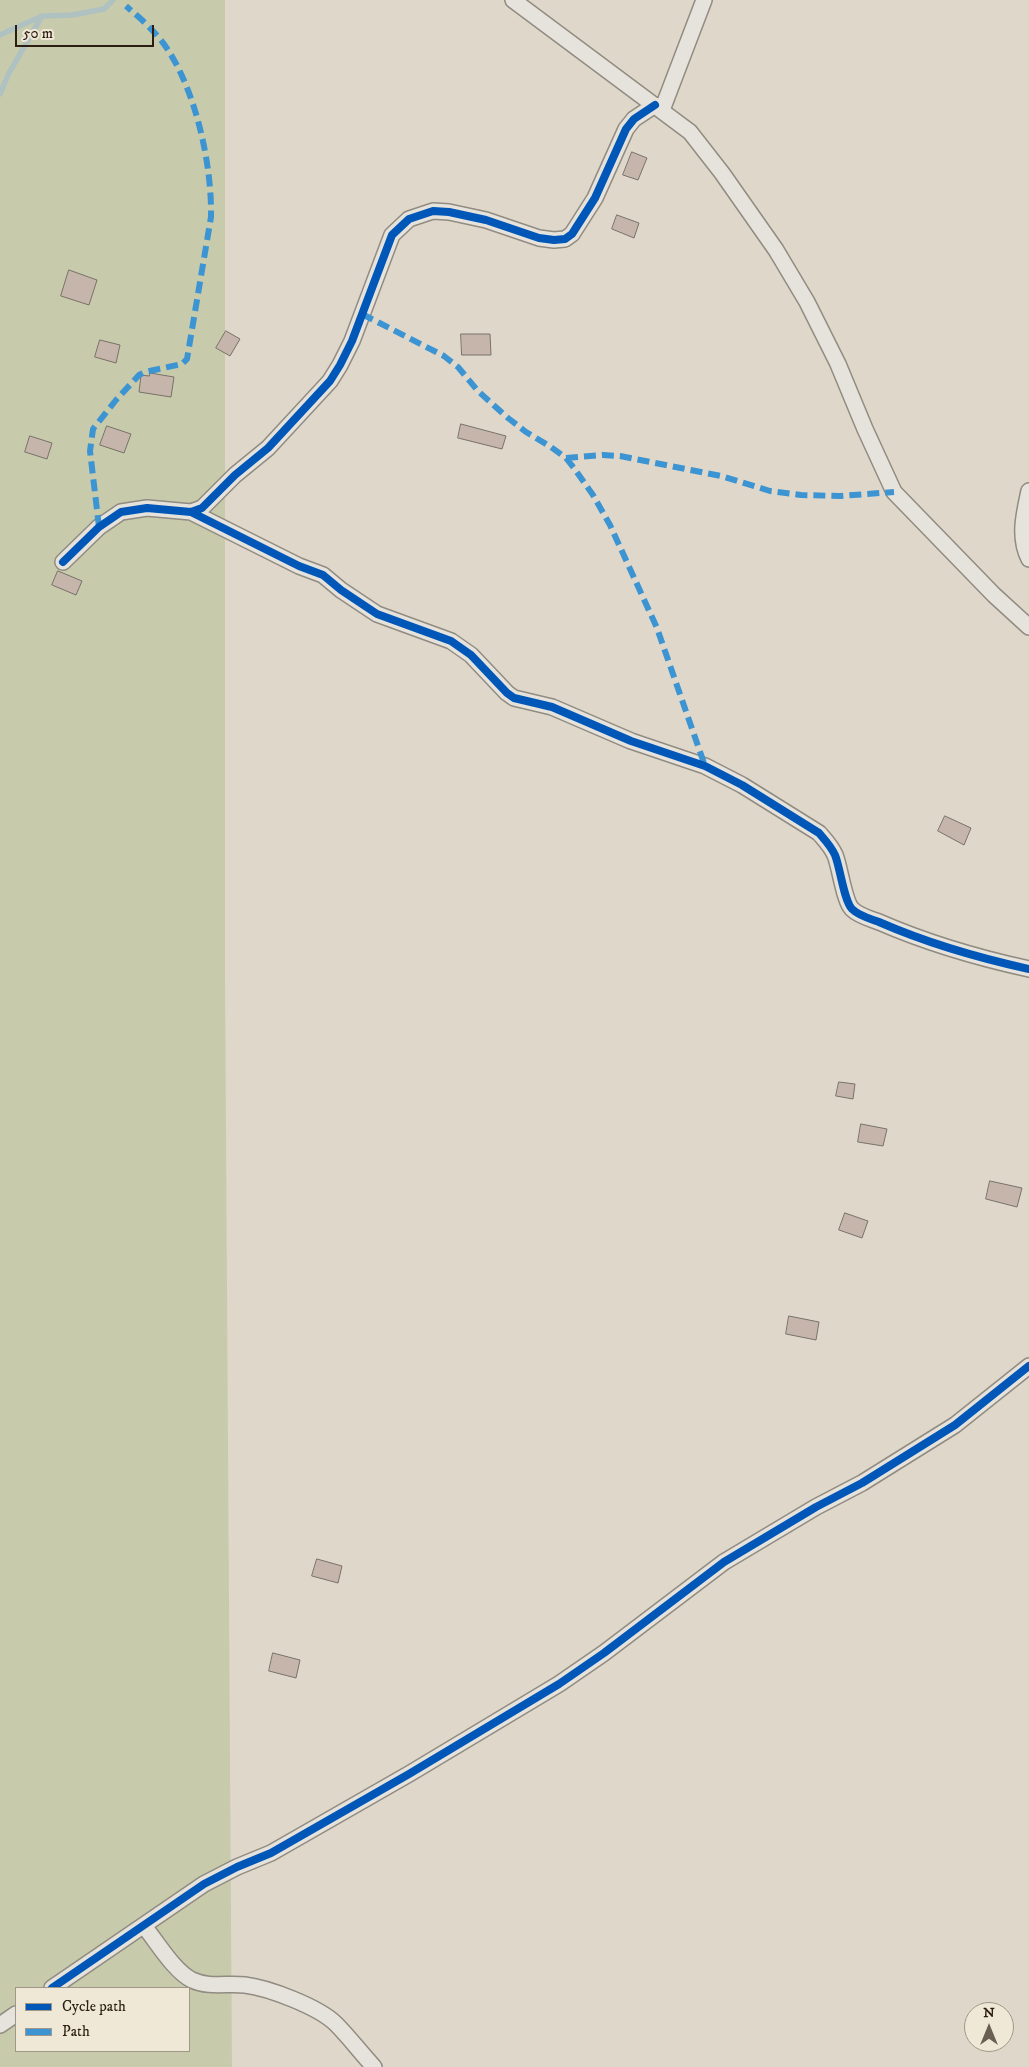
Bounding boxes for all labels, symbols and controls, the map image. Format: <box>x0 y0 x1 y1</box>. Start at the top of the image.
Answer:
scale bar <box>18 15 156 47</box>
text: 50 m <box>23 24 53 43</box>
legend <box>15 1987 190 2052</box>
text: Cycle path <box>62 1997 126 2016</box>
north arrow <box>964 2002 1014 2052</box>
text: N <box>983 2004 995 2022</box>
text: Path <box>62 2022 90 2041</box>

